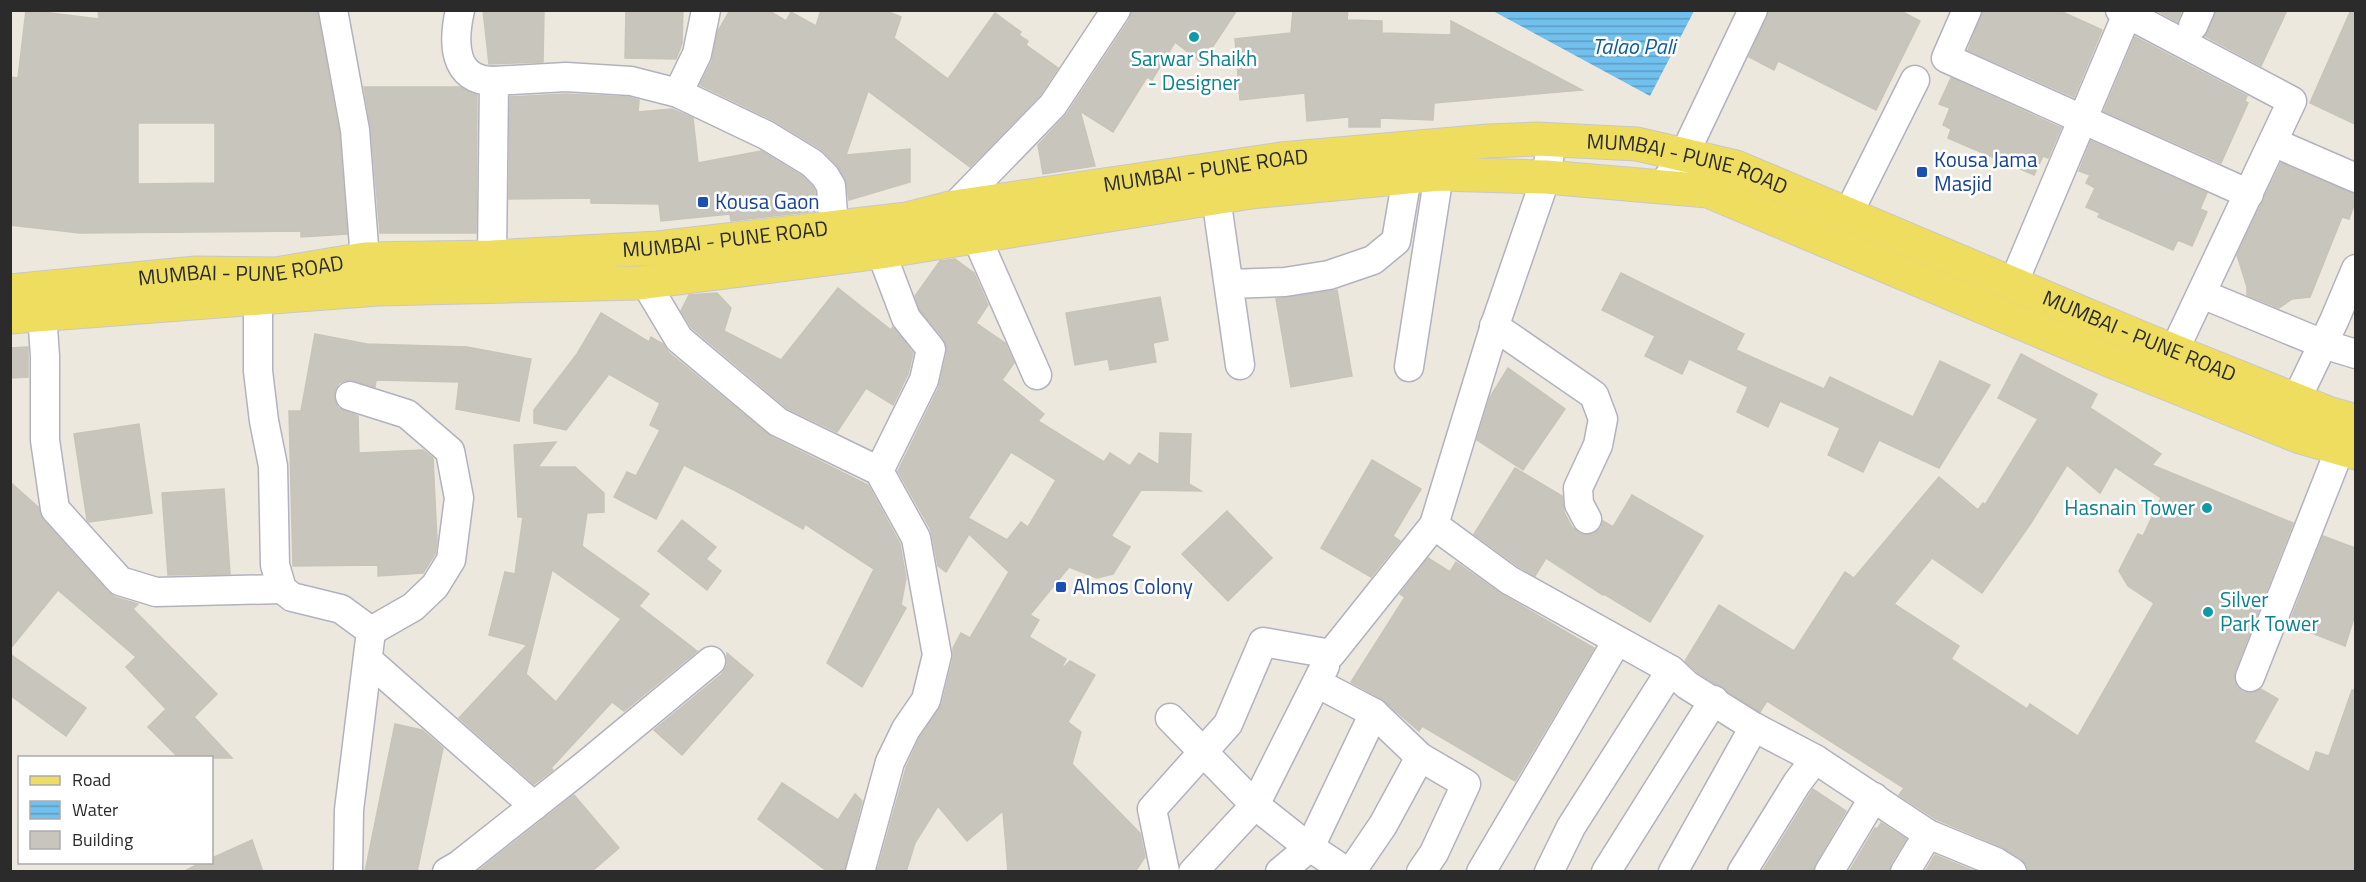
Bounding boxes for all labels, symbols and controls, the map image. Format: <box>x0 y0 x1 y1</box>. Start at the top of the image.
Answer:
water label: Talao Pali <box>1592 29 1678 63</box>
marker: Sarwar Shaikh - Designer <box>1187 30 1201 44</box>
place label: Sarwar Shaikh - Designer <box>1131 42 1257 98</box>
street label: MUMBAI - PUNE ROAD <box>1586 125 1793 202</box>
street label: MUMBAI - PUNE ROAD <box>1101 140 1309 200</box>
place label: Kousa Jama Masjid <box>1934 143 2038 199</box>
marker: Kousa Jama Masjid <box>1915 165 1929 179</box>
place label: Kousa Gaon <box>715 185 820 217</box>
marker: Kousa Gaon <box>696 195 710 209</box>
street label: MUMBAI - PUNE ROAD <box>621 211 830 265</box>
street label: MUMBAI - PUNE ROAD <box>136 246 346 294</box>
street label: MUMBAI - PUNE ROAD <box>2038 281 2241 389</box>
place label: Hasnain Tower <box>2064 491 2195 523</box>
marker: Hasnain Tower <box>2200 501 2214 515</box>
place label: Almos Colony <box>1073 570 1193 602</box>
marker: Almos Colony <box>1054 580 1068 594</box>
place label: Silver Park Tower <box>2220 583 2319 639</box>
marker: Silver Park Tower <box>2201 605 2215 619</box>
legend <box>18 756 213 864</box>
text: Road <box>72 766 111 793</box>
text: Water <box>72 796 118 823</box>
text: Building <box>72 826 133 853</box>

